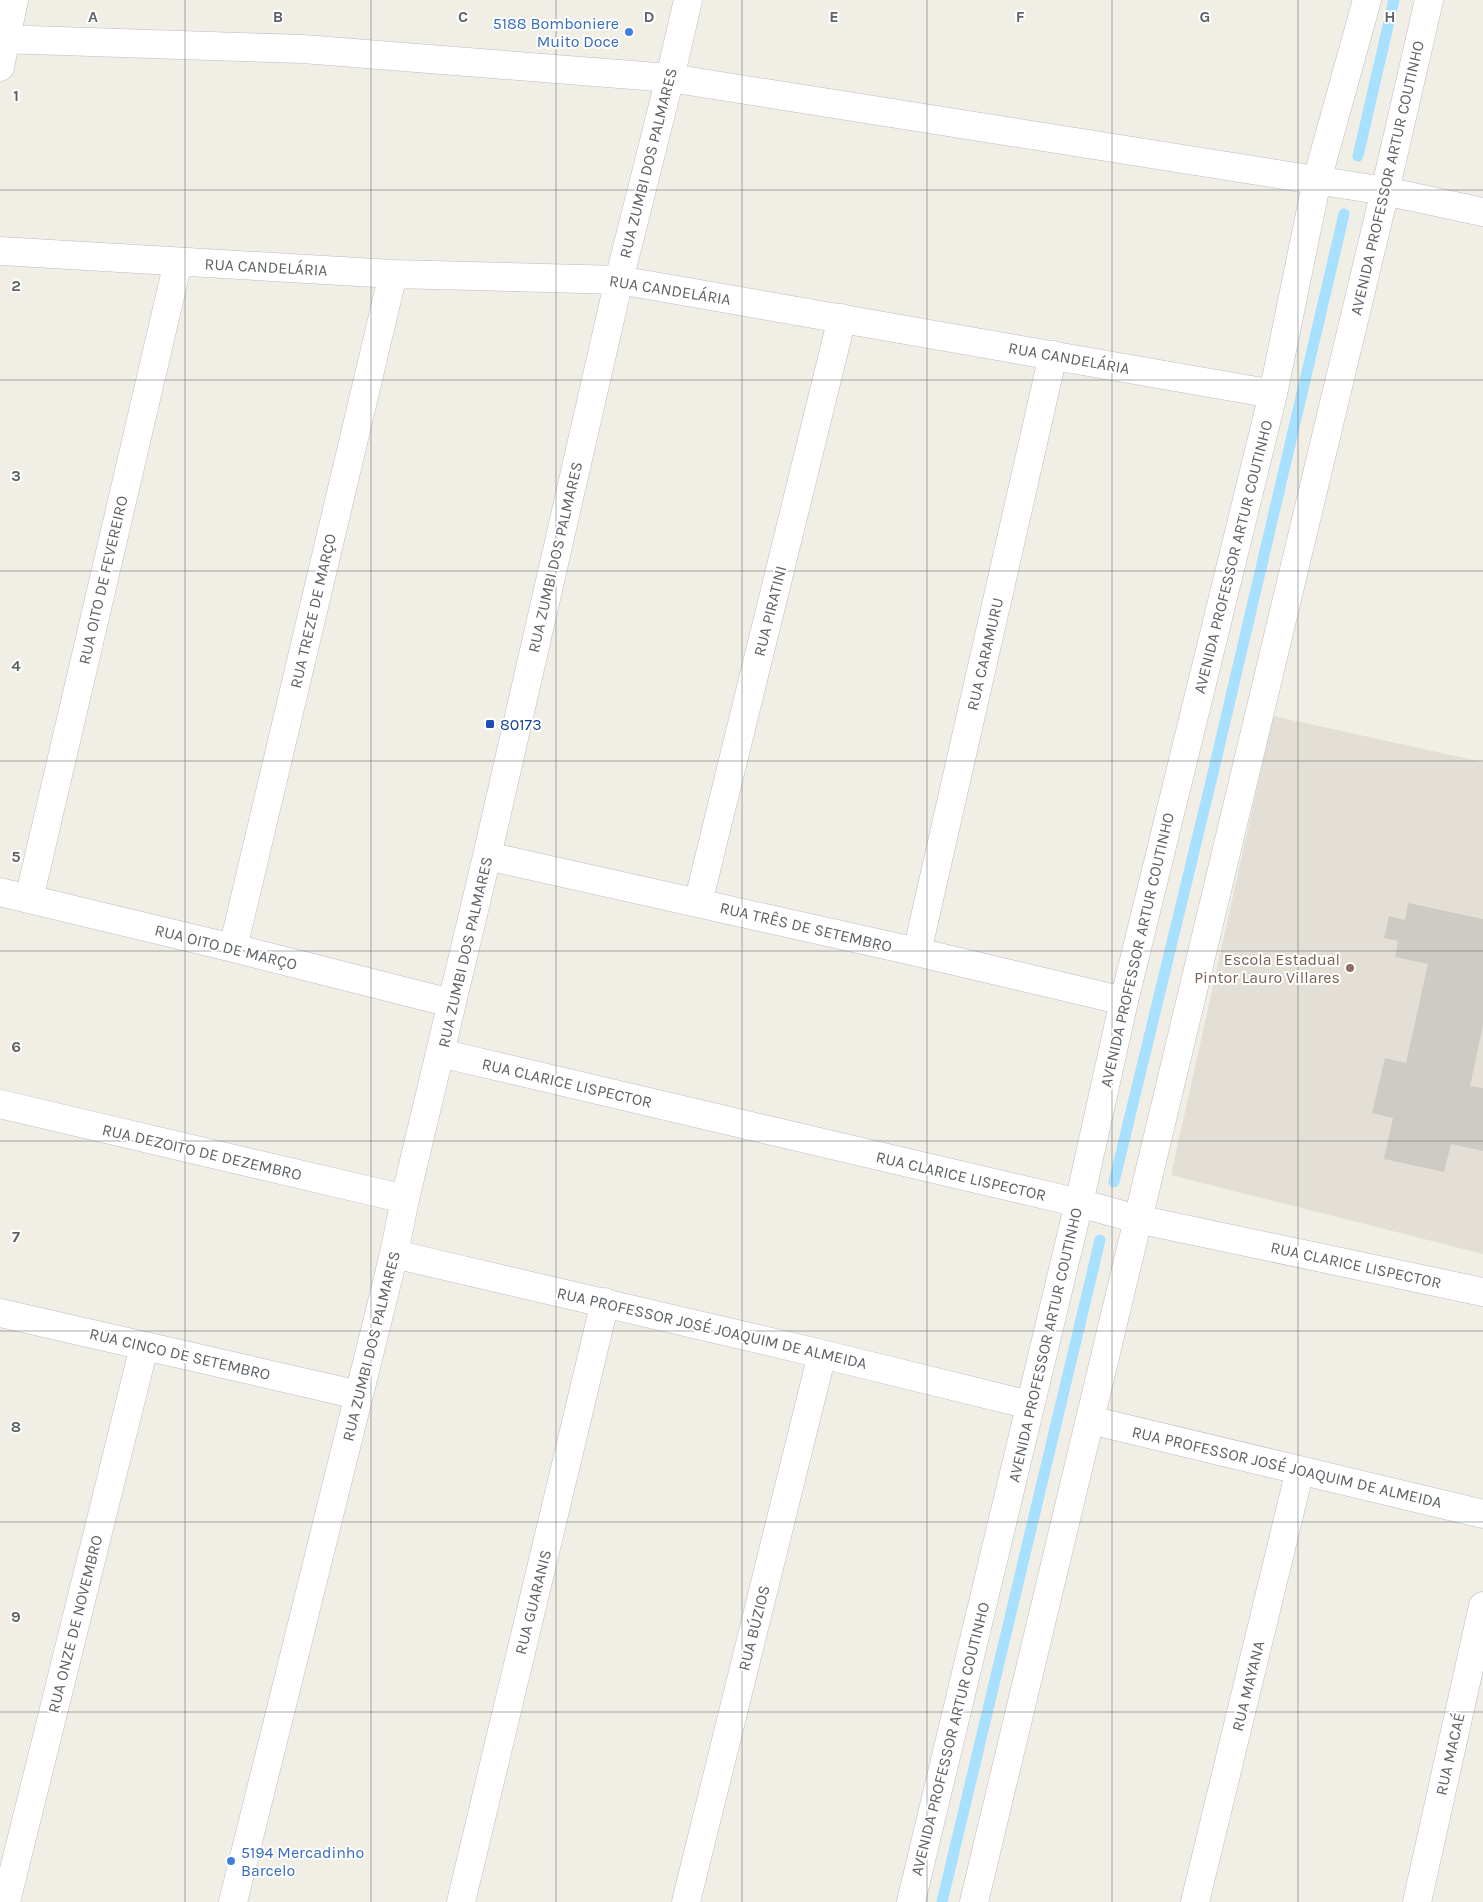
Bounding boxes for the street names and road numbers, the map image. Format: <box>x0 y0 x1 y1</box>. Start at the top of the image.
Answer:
street label: AVENIDA PROFESSOR ARTUR COUTINHO <box>1346 39 1428 317</box>
street label: RUA ZUMBI DOS PALMARES <box>615 66 681 260</box>
street label: RUA CANDELÁRIA <box>204 254 328 280</box>
street label: RUA CANDELÁRIA <box>608 271 732 309</box>
street label: RUA CANDELÁRIA <box>1007 338 1131 378</box>
street label: AVENIDA PROFESSOR ARTUR COUTINHO <box>1190 418 1276 696</box>
street label: RUA ZUMBI DOS PALMARES <box>524 460 586 654</box>
street label: RUA OITO DE FEVEREIRO <box>74 494 132 666</box>
street label: RUA TREZE DE MARÇO <box>286 532 340 690</box>
street label: RUA PIRATINI <box>750 564 790 658</box>
street label: RUA CARAMURU <box>963 596 1007 712</box>
street label: AVENIDA PROFESSOR ARTUR COUTINHO <box>1096 811 1178 1089</box>
street label: RUA ZUMBI DOS PALMARES <box>434 855 496 1049</box>
street label: RUA TRÊS DE SETEMBRO <box>718 898 894 956</box>
street label: RUA OITO DE MARÇO <box>153 920 299 974</box>
street label: RUA CLARICE LISPECTOR <box>480 1054 654 1112</box>
street label: RUA DEZOITO DE DEZEMBRO <box>100 1120 304 1184</box>
street label: RUA CLARICE LISPECTOR <box>874 1147 1048 1205</box>
street label: AVENIDA PROFESSOR ARTUR COUTINHO <box>1004 1206 1086 1484</box>
street label: RUA CLARICE LISPECTOR <box>1269 1238 1443 1292</box>
street label: RUA ZUMBI DOS PALMARES <box>338 1249 404 1443</box>
street label: RUA PROFESSOR JOSÉ JOAQUIM DE ALMEIDA <box>555 1283 869 1373</box>
street label: RUA CINCO DE SETEMBRO <box>88 1324 272 1384</box>
street label: RUA PROFESSOR JOSÉ JOAQUIM DE ALMEIDA <box>1130 1422 1444 1512</box>
street label: RUA ONZE DE NOVEMBRO <box>44 1533 106 1715</box>
street label: RUA GUARANIS <box>511 1548 555 1656</box>
street label: RUA BÚZIOS <box>734 1583 774 1673</box>
street label: AVENIDA PROFESSOR ARTUR COUTINHO <box>907 1600 993 1878</box>
street label: RUA MAYANA <box>1228 1639 1268 1733</box>
street label: RUA MACAÉ <box>1431 1711 1469 1797</box>

